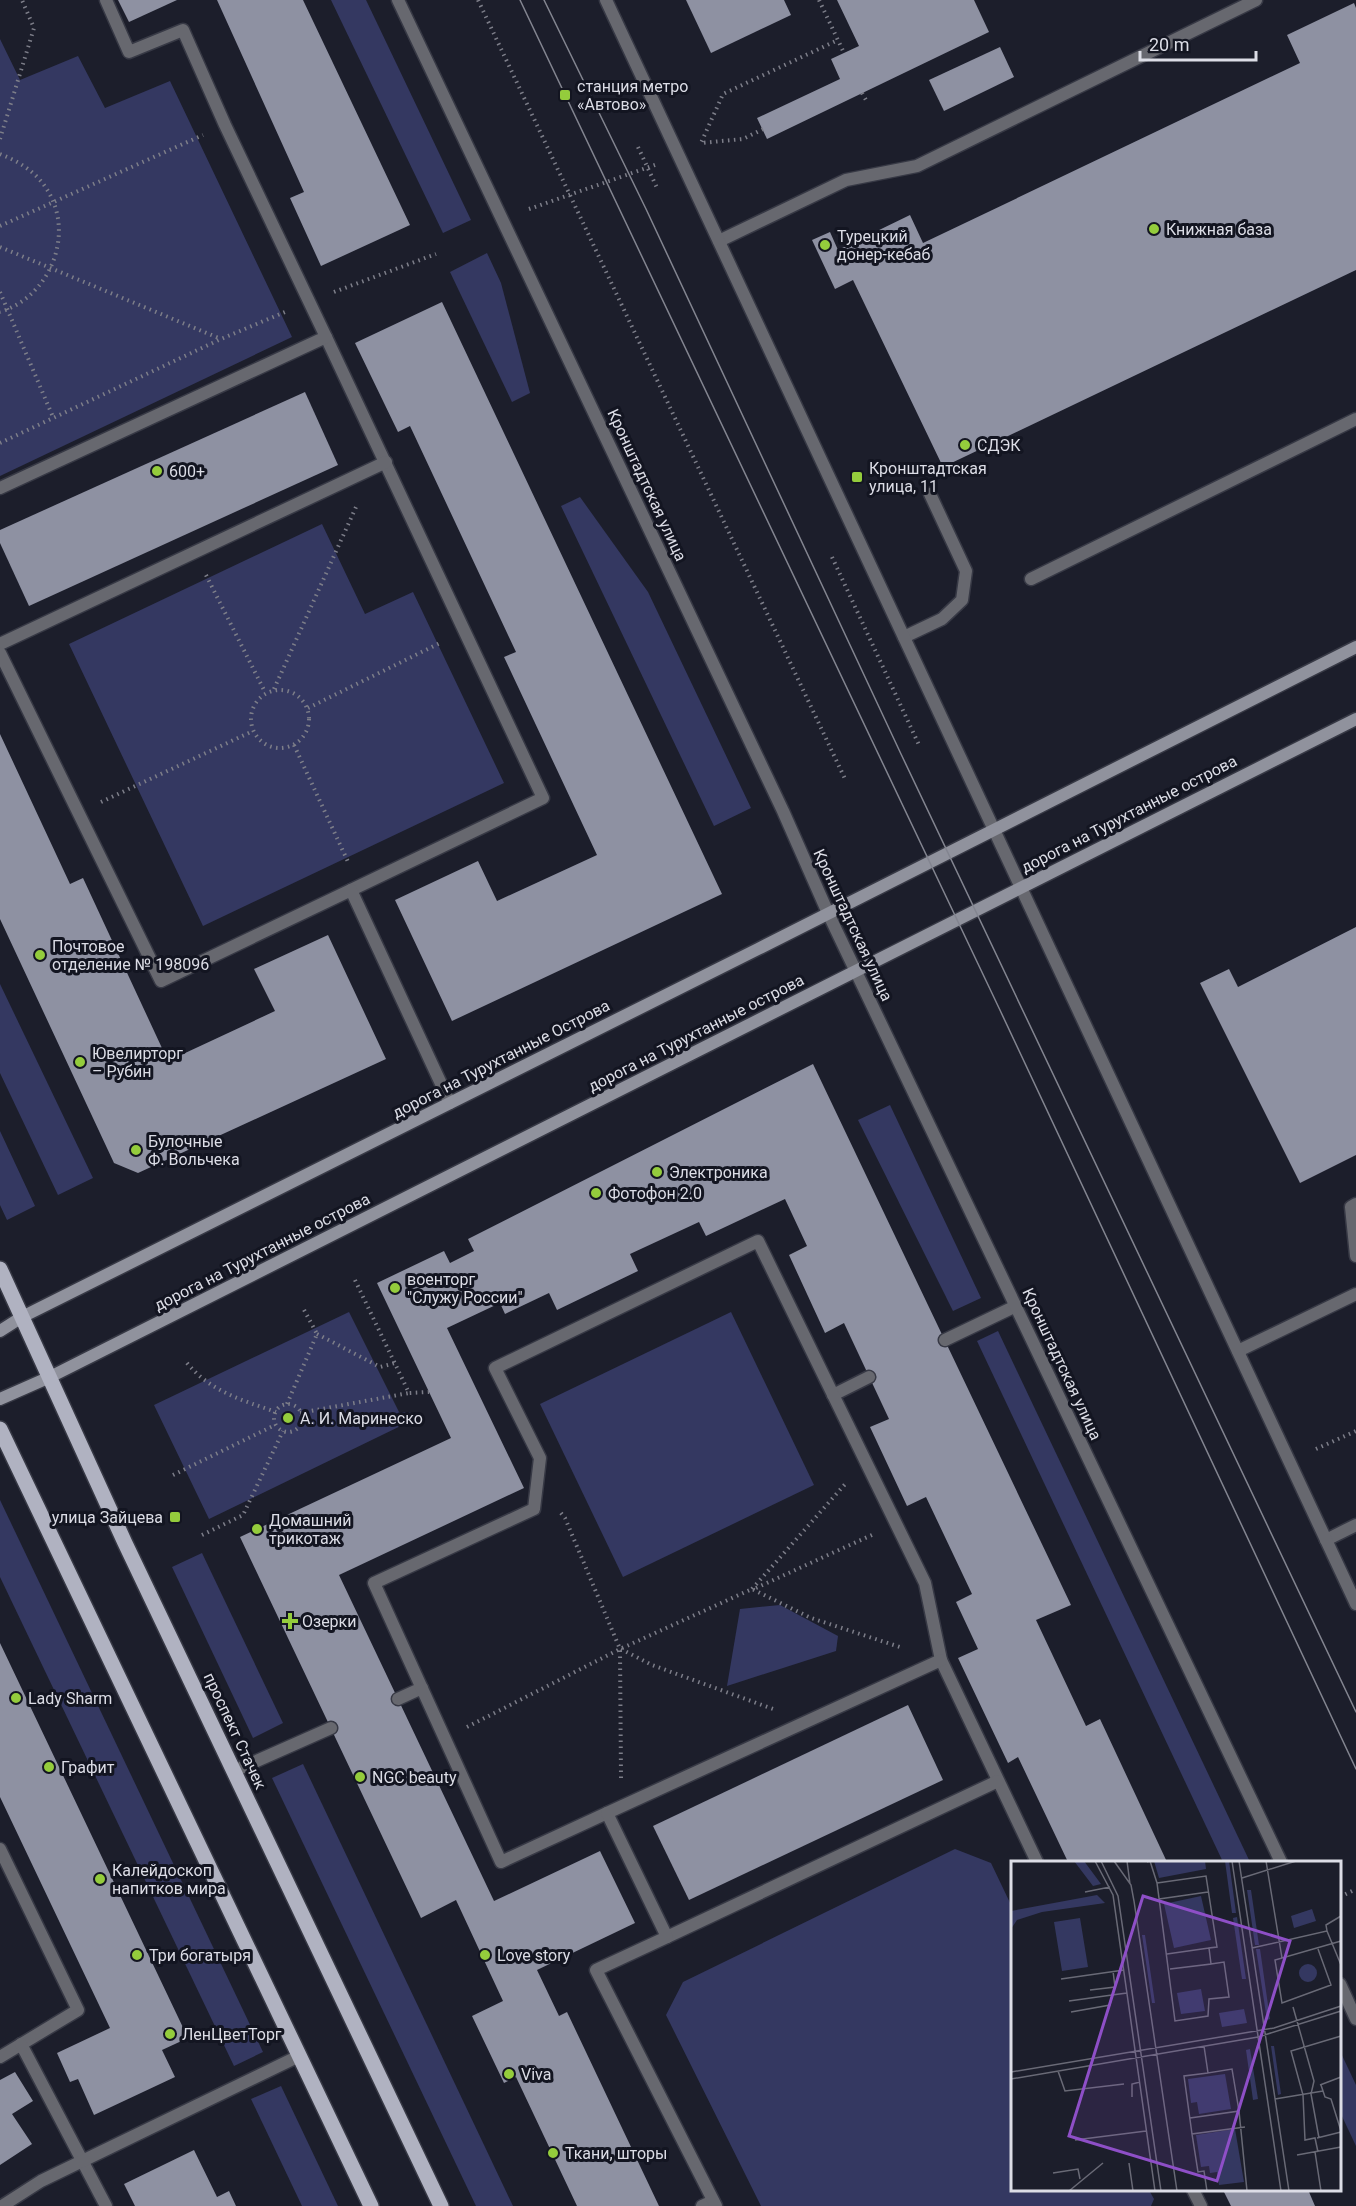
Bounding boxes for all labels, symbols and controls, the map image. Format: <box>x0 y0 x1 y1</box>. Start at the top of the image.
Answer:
scale bar <box>1140 24 1256 62</box>
text: 20 m <box>1149 34 1189 55</box>
place label: станция метро «Автово» <box>577 77 688 114</box>
marker: станция метро «Автово» <box>558 88 572 102</box>
place label: Книжная база <box>1166 220 1272 239</box>
marker: Книжная база <box>1147 222 1161 236</box>
place label: Турецкий донер-кебаб <box>837 227 930 264</box>
marker: Турецкий донер-кебаб <box>818 238 832 252</box>
street label: Кронштадтская улица <box>603 406 691 564</box>
place label: СДЭК <box>977 436 1021 455</box>
marker: СДЭК <box>958 438 972 452</box>
place label: Кронштадтская улица, 11 <box>869 459 987 496</box>
place label: 600+ <box>169 462 205 481</box>
marker: 600+ <box>150 464 164 478</box>
marker: Кронштадтская улица, 11 <box>850 470 864 484</box>
street label: дорога на Турухтанные острова <box>1018 751 1240 877</box>
street label: Кронштадтская улица <box>809 846 897 1004</box>
place label: Почтовое отделение № 198096 <box>52 937 209 974</box>
marker: Почтовое отделение № 198096 <box>33 948 47 962</box>
street label: дорога на Турухтанные острова <box>585 970 807 1096</box>
street label: дорога на Турухтанные Острова <box>389 996 613 1122</box>
place label: Ювелирторг – Рубин <box>92 1044 183 1081</box>
marker: Ювелирторг – Рубин <box>73 1055 87 1069</box>
place label: Булочные Ф. Вольчека <box>148 1132 240 1169</box>
marker: Булочные Ф. Вольчека <box>129 1143 143 1157</box>
place label: Электроника <box>669 1163 768 1182</box>
marker: Электроника <box>650 1165 664 1179</box>
place label: Фотофон 2.0 <box>608 1184 702 1203</box>
marker: Фотофон 2.0 <box>589 1186 603 1200</box>
street label: дорога на Турухтанные острова <box>151 1189 373 1315</box>
place label: военторг "Служу России" <box>407 1270 523 1307</box>
marker: военторг "Служу России" <box>388 1281 402 1295</box>
street label: Кронштадтская улица <box>1018 1285 1106 1443</box>
place label: А. И. Маринеско <box>300 1409 423 1428</box>
marker: А. И. Маринеско <box>281 1411 295 1425</box>
place label: улица Зайцева <box>52 1508 163 1527</box>
marker: улица Зайцева <box>168 1510 182 1524</box>
place label: Домашний трикотаж <box>269 1511 351 1548</box>
marker: Домашний трикотаж <box>250 1522 264 1536</box>
place label: Озерки <box>302 1612 356 1631</box>
marker: Озерки <box>283 1614 297 1628</box>
street label: проспект Стачек <box>200 1670 270 1793</box>
place label: Lady Sharm <box>28 1689 112 1708</box>
marker: Lady Sharm <box>9 1691 23 1705</box>
place label: Графит <box>61 1758 115 1777</box>
marker: Графит <box>42 1760 56 1774</box>
place label: NGC beauty <box>372 1768 457 1787</box>
marker: NGC beauty <box>353 1770 367 1784</box>
place label: Калейдоскоп напитков мира <box>112 1861 226 1898</box>
inset map <box>1011 1861 1341 2191</box>
marker: Калейдоскоп напитков мира <box>93 1872 107 1886</box>
place label: Три богатыря <box>149 1946 251 1965</box>
place label: Love story <box>497 1946 571 1965</box>
marker: Три богатыря <box>130 1948 144 1962</box>
marker: Love story <box>478 1948 492 1962</box>
place label: ЛенЦветТорг <box>182 2025 282 2044</box>
marker: ЛенЦветТорг <box>163 2027 177 2041</box>
place label: Viva <box>521 2065 551 2084</box>
marker: Viva <box>502 2067 516 2081</box>
place label: Ткани, шторы <box>565 2144 667 2163</box>
marker: Ткани, шторы <box>546 2146 560 2160</box>

